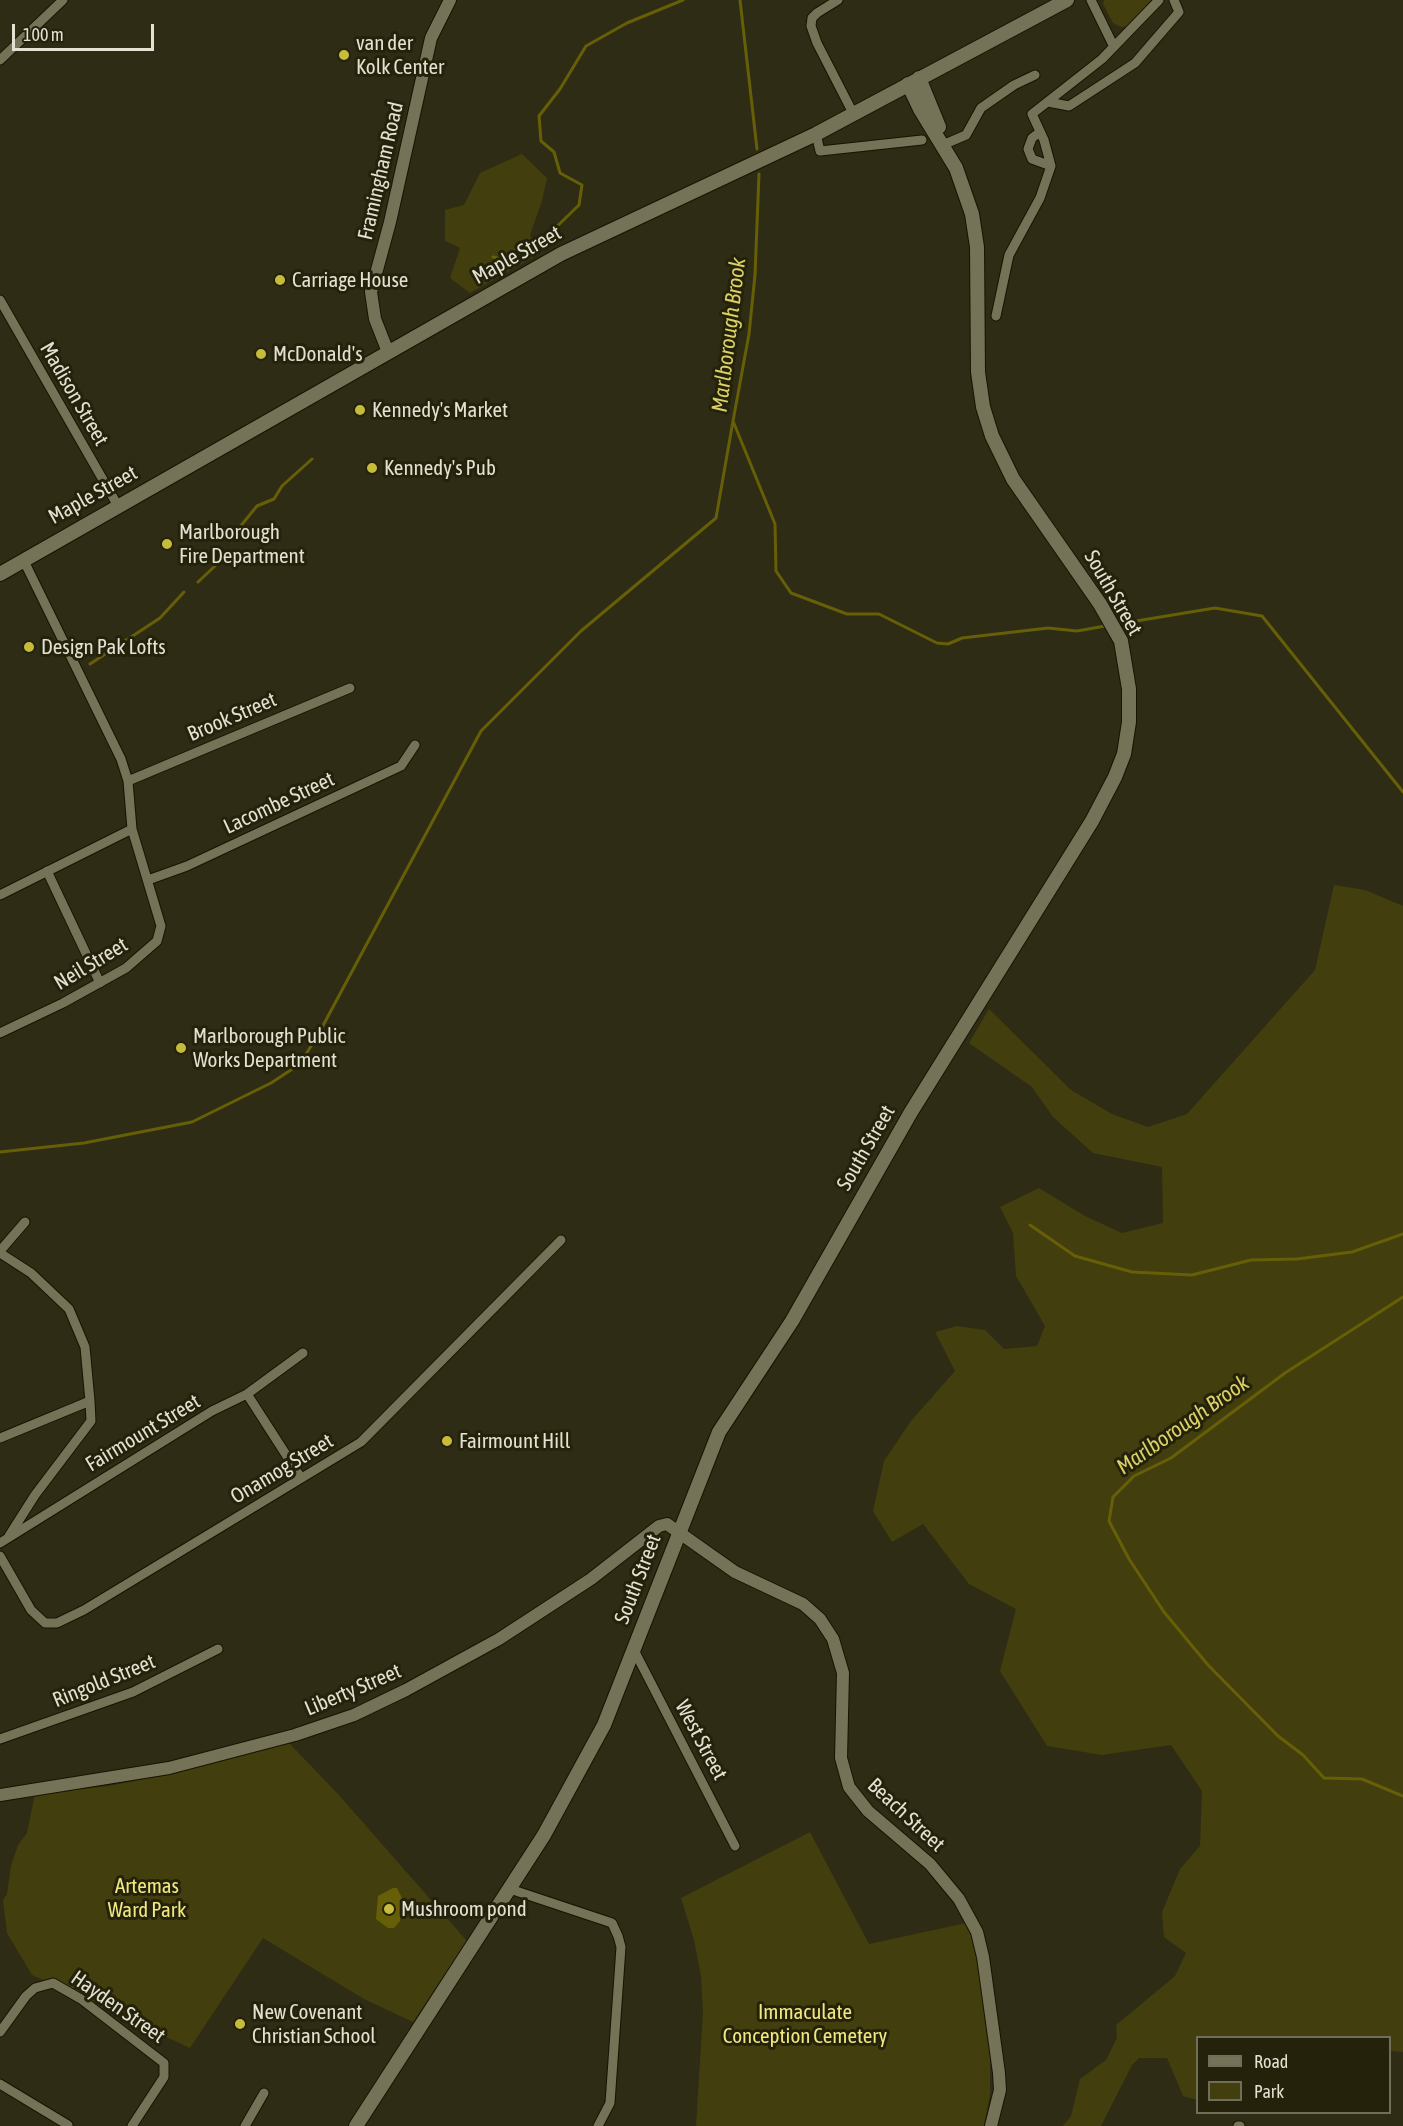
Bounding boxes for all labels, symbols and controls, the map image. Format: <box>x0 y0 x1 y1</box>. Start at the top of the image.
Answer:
scale bar <box>15 12 158 50</box>
text: 100 m <box>23 24 64 45</box>
place label: van der Kolk Center <box>356 30 444 80</box>
marker: van der Kolk Center <box>337 48 351 62</box>
street label: Framingham Road <box>353 100 409 242</box>
street label: Maple Street <box>468 220 566 290</box>
water label: Marlborough Brook <box>706 256 752 414</box>
place label: Carriage House <box>292 267 408 293</box>
marker: Carriage House <box>273 273 287 287</box>
street label: Madison Street <box>34 338 114 450</box>
place label: McDonald's <box>273 341 363 367</box>
marker: McDonald's <box>254 347 268 361</box>
place label: Kennedy's Market <box>372 397 508 423</box>
marker: Kennedy's Market <box>353 403 367 417</box>
place label: Kennedy's Pub <box>384 455 496 481</box>
street label: Maple Street <box>44 460 142 530</box>
marker: Kennedy's Pub <box>365 461 379 475</box>
place label: Marlborough Fire Department <box>179 519 305 569</box>
marker: Marlborough Fire Department <box>160 537 174 551</box>
street label: South Street <box>1079 546 1147 640</box>
place label: Design Pak Lofts <box>41 634 166 660</box>
marker: Design Pak Lofts <box>22 640 36 654</box>
street label: Brook Street <box>184 687 280 747</box>
street label: Lacombe Street <box>220 766 338 840</box>
street label: Neil Street <box>50 932 132 996</box>
place label: Marlborough Public Works Department <box>193 1023 345 1073</box>
marker: Marlborough Public Works Department <box>174 1041 188 1055</box>
street label: South Street <box>832 1101 900 1195</box>
water label: Marlborough Brook <box>1112 1370 1254 1480</box>
street label: Fairmount Street <box>81 1389 205 1477</box>
place label: Fairmount Hill <box>459 1428 570 1454</box>
street label: Onamog Street <box>226 1429 338 1509</box>
marker: Fairmount Hill <box>440 1434 454 1448</box>
street label: South Street <box>609 1531 667 1627</box>
street label: Ringold Street <box>49 1649 159 1713</box>
street label: Liberty Street <box>301 1658 405 1722</box>
street label: West Street <box>670 1696 732 1784</box>
street label: Beach Street <box>862 1773 950 1857</box>
park label: Artemas Ward Park <box>108 1873 186 1923</box>
place label: Mushroom pond <box>401 1896 527 1922</box>
marker: Mushroom pond <box>382 1902 396 1916</box>
street label: Hayden Street <box>66 1965 170 2049</box>
place label: New Covenant Christian School <box>252 1999 376 2049</box>
park label: Immaculate Conception Cemetery <box>723 1999 887 2049</box>
marker: New Covenant Christian School <box>233 2017 247 2031</box>
legend <box>1196 2036 1391 2114</box>
text: Road <box>1254 2051 1288 2072</box>
text: Park <box>1254 2081 1284 2102</box>

